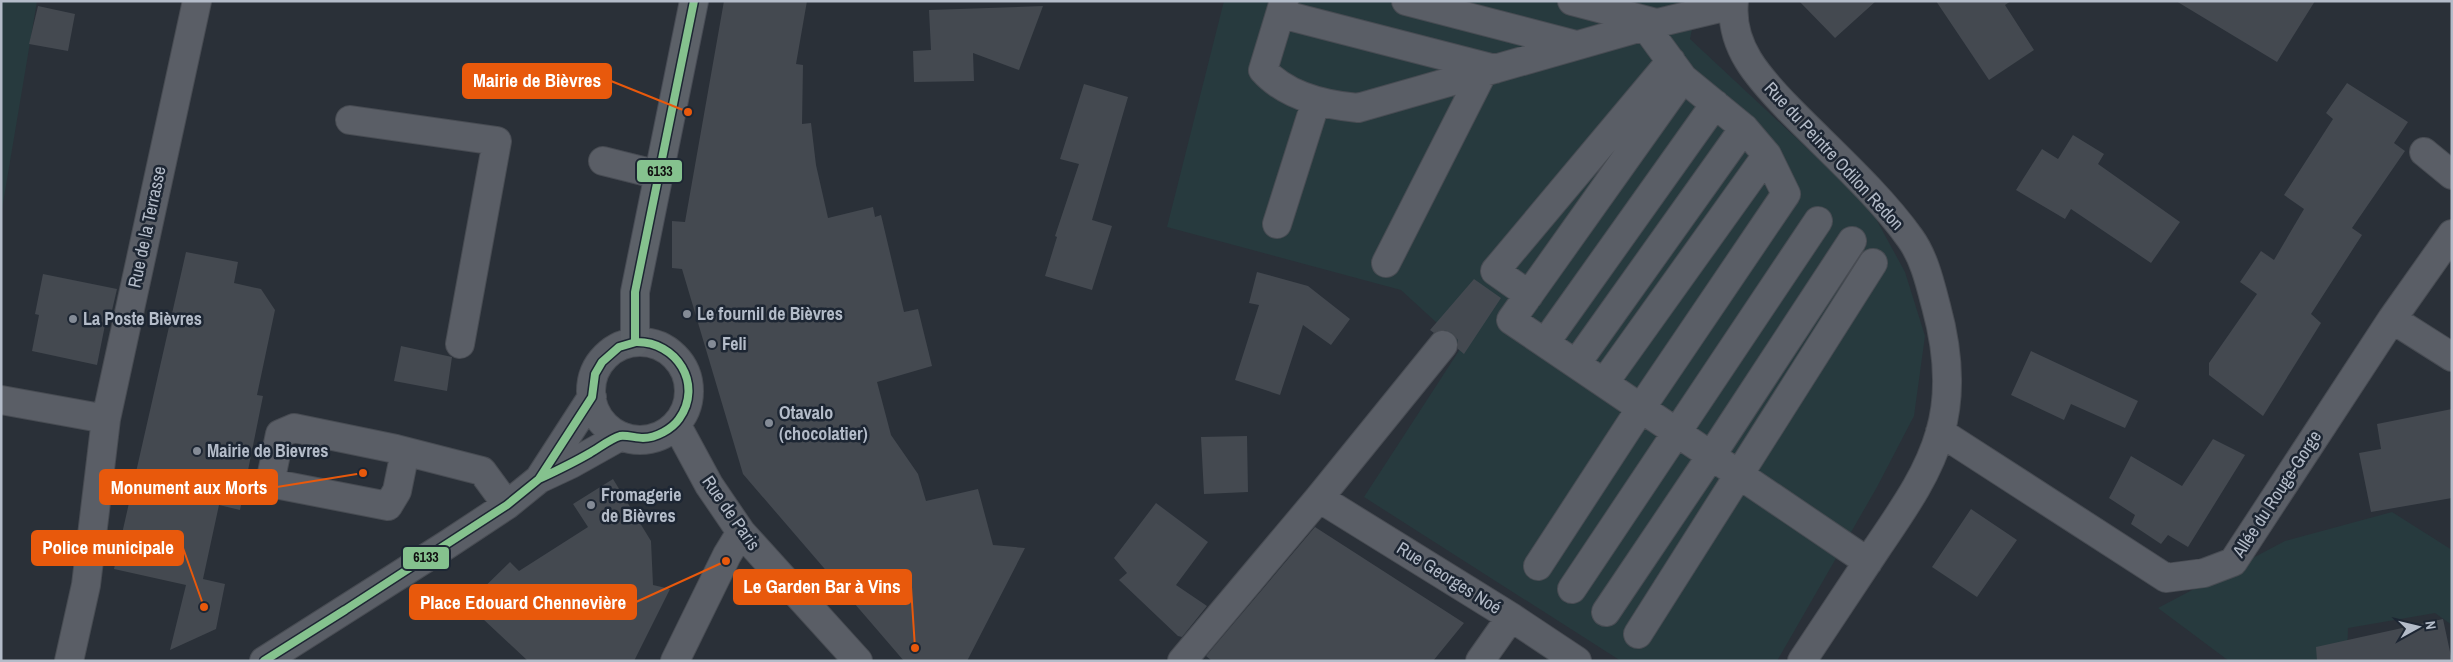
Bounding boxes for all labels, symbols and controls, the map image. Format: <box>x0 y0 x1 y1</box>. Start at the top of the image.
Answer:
callout: Mairie de Bièvres <box>463 64 611 98</box>
text: Mairie de Bièvres <box>473 67 601 93</box>
street label: Rue du Peintre Odilon Redon <box>1759 76 1910 235</box>
line badge: 6133 <box>636 159 683 183</box>
text: 6133 <box>647 162 673 180</box>
street label: Rue de la Terrasse <box>121 164 172 290</box>
place label: Le fournil de Bièvres <box>697 301 843 326</box>
place label: La Poste Bièvres <box>83 306 202 331</box>
marker: Le fournil de Bièvres <box>681 308 693 320</box>
marker: La Poste Bièvres <box>67 313 79 325</box>
place label: Feli <box>722 331 747 356</box>
marker: Feli <box>706 338 718 350</box>
place label: Otavalo (chocolatier) <box>779 400 868 446</box>
marker: Otavalo (chocolatier) <box>763 417 775 429</box>
street label: Allée du Rouge-Gorge <box>2226 425 2327 563</box>
place label: Mairie de Bievres <box>207 438 328 463</box>
marker: Mairie de Bievres <box>191 445 203 457</box>
callout: Monument aux Morts <box>100 470 277 504</box>
street label: Rue de Paris <box>696 470 766 555</box>
text: Monument aux Morts <box>111 474 267 500</box>
place label: Fromagerie de Bièvres <box>601 482 681 528</box>
marker: Fromagerie de Bièvres <box>585 499 597 511</box>
callout: Police municipale <box>32 531 183 565</box>
text: Police municipale <box>42 534 174 560</box>
street label: Rue Georges Noé <box>1392 535 1506 620</box>
line badge: 6133 <box>402 546 450 570</box>
text: 6133 <box>413 548 439 566</box>
callout: Le Garden Bar à Vins <box>734 570 911 604</box>
text: Le Garden Bar à Vins <box>743 573 901 599</box>
callout: Place Edouard Chennevière <box>410 585 636 619</box>
text: Place Edouard Chennevière <box>420 589 626 615</box>
north arrow <box>2393 602 2443 652</box>
text: N <box>2421 620 2440 631</box>

